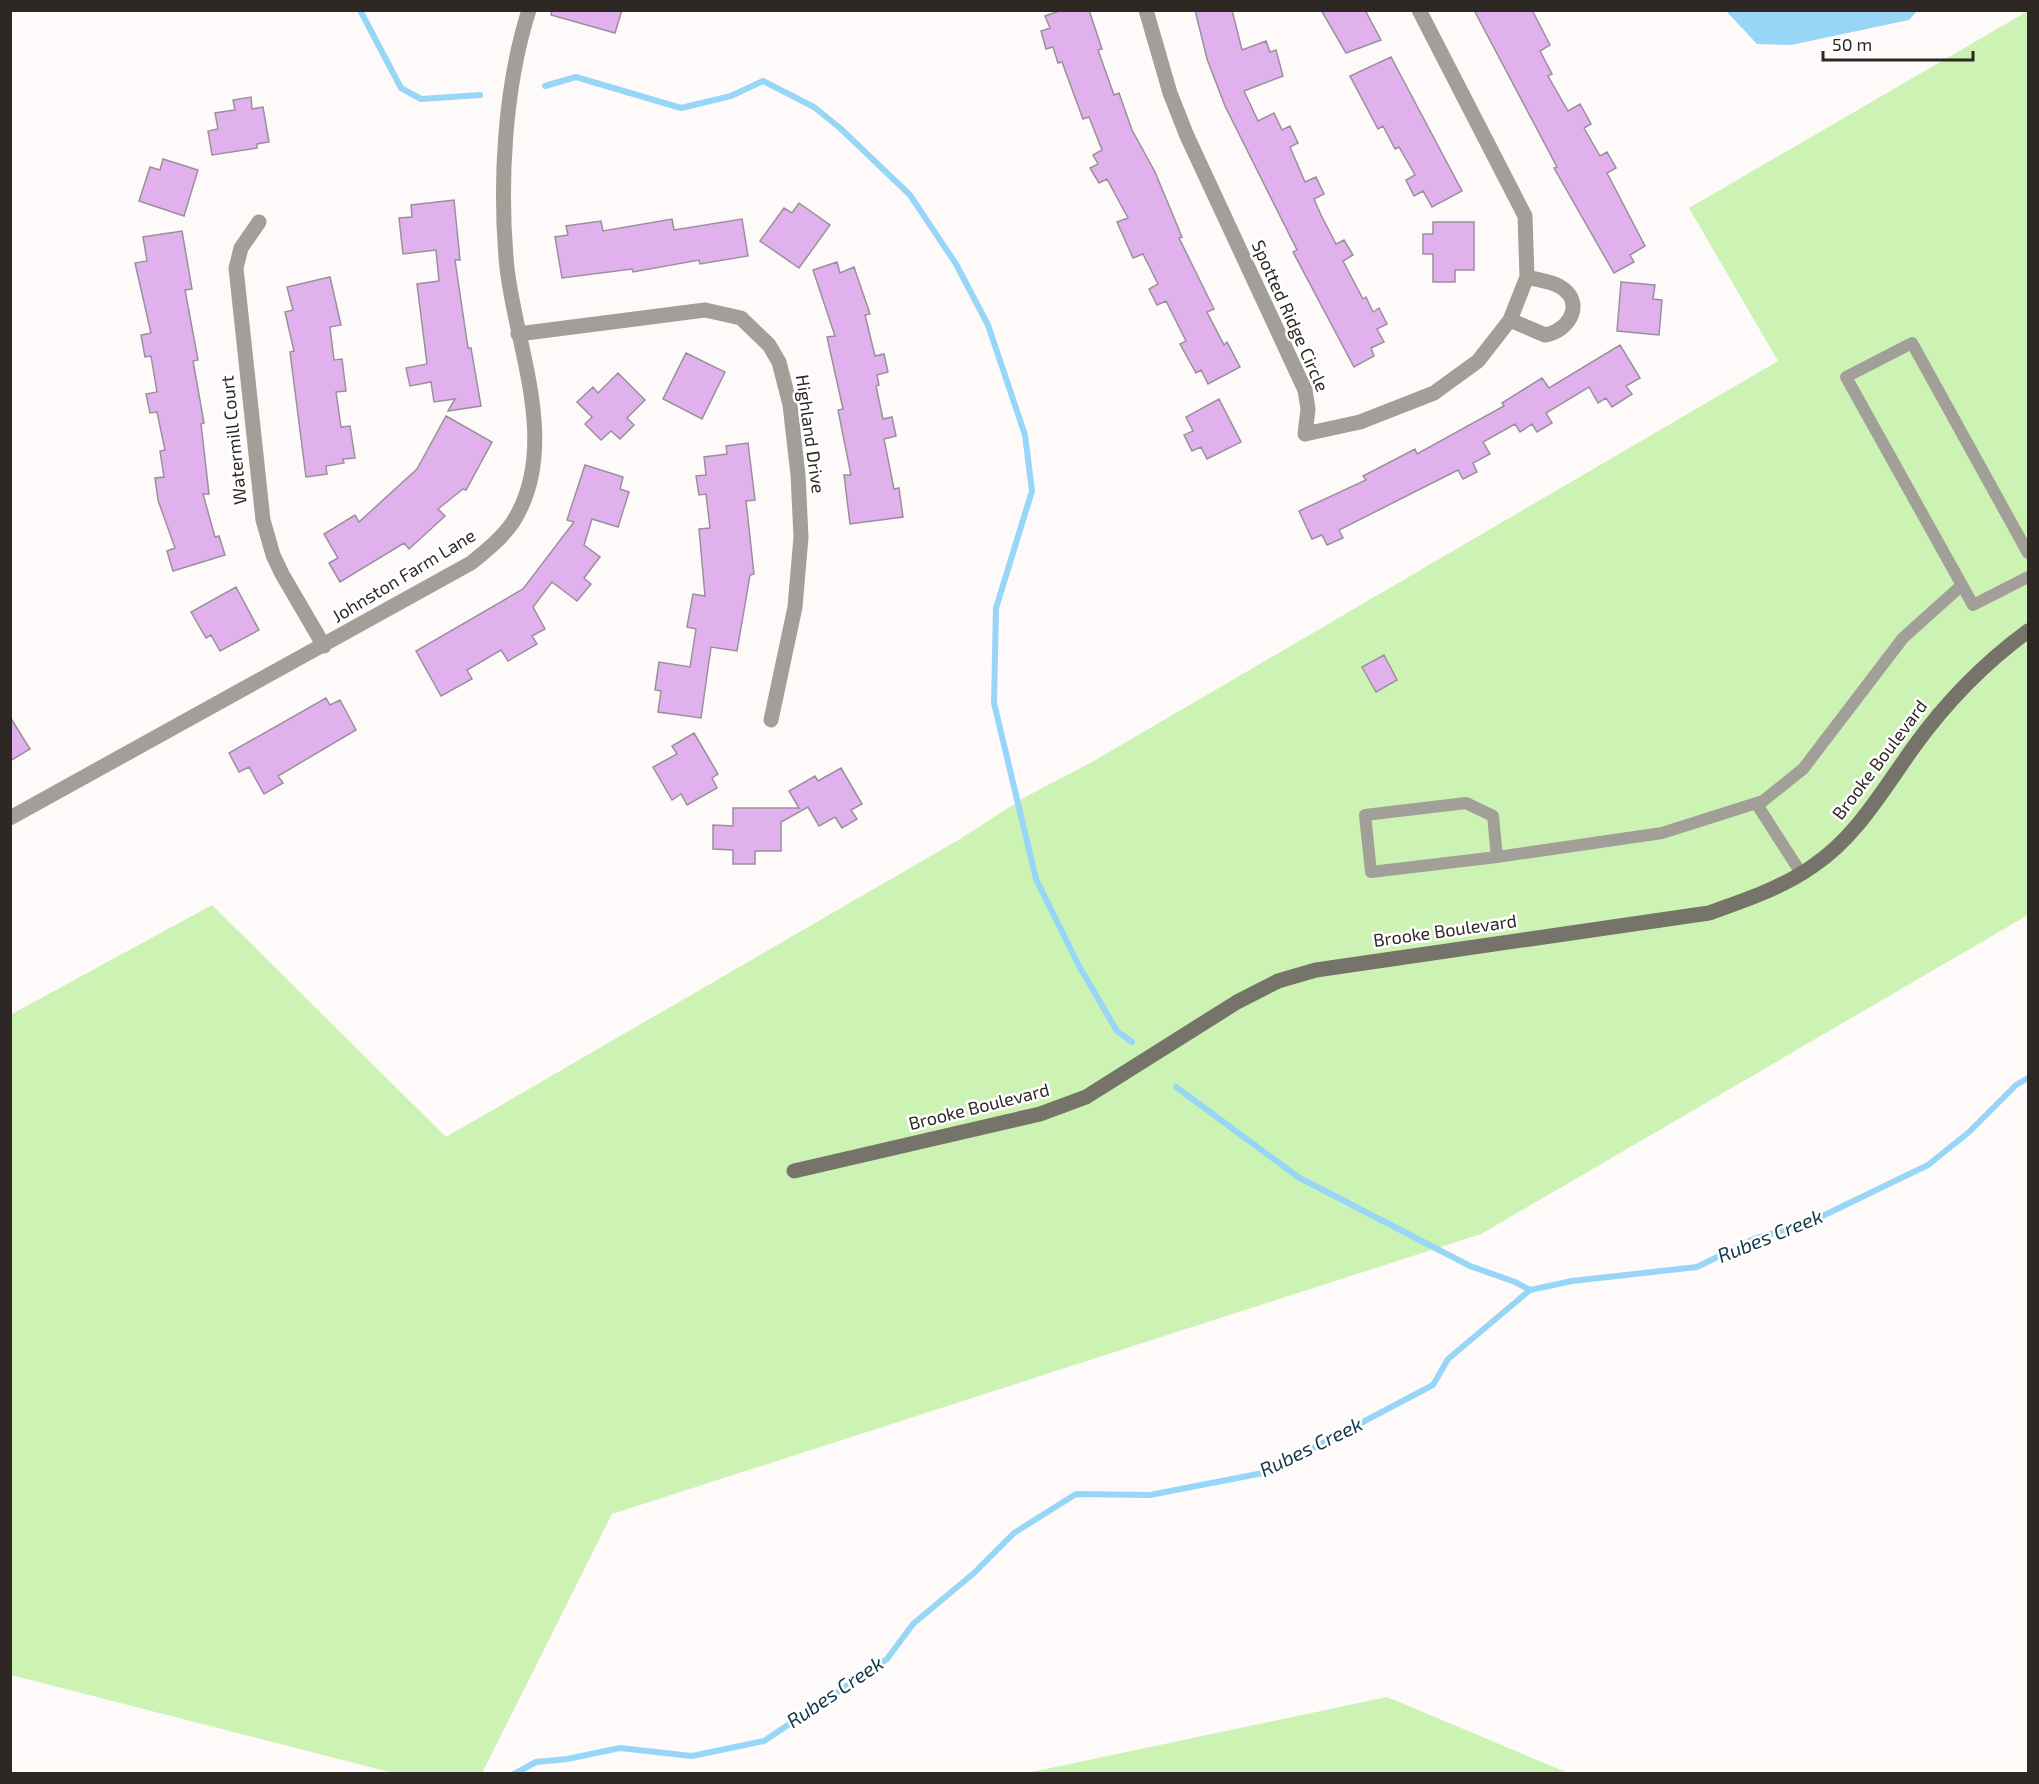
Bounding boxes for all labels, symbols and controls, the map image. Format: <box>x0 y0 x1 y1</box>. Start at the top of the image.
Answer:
scale bar <box>1823 24 1973 62</box>
text: 50 m <box>1832 33 1872 55</box>
street label: Spotted Ridge Circle <box>1248 236 1334 395</box>
street label: Highland Drive <box>792 373 830 495</box>
street label: Watermill Court <box>215 374 251 506</box>
street label: Johnston Farm Lane <box>328 524 479 627</box>
street label: Brooke Boulevard <box>1827 695 1931 824</box>
street label: Brooke Boulevard <box>1372 909 1518 951</box>
street label: Brooke Boulevard <box>906 1078 1052 1134</box>
water label: Rubes Creek <box>1713 1203 1826 1267</box>
water label: Rubes Creek <box>1255 1411 1366 1481</box>
water label: Rubes Creek <box>782 1650 887 1732</box>

